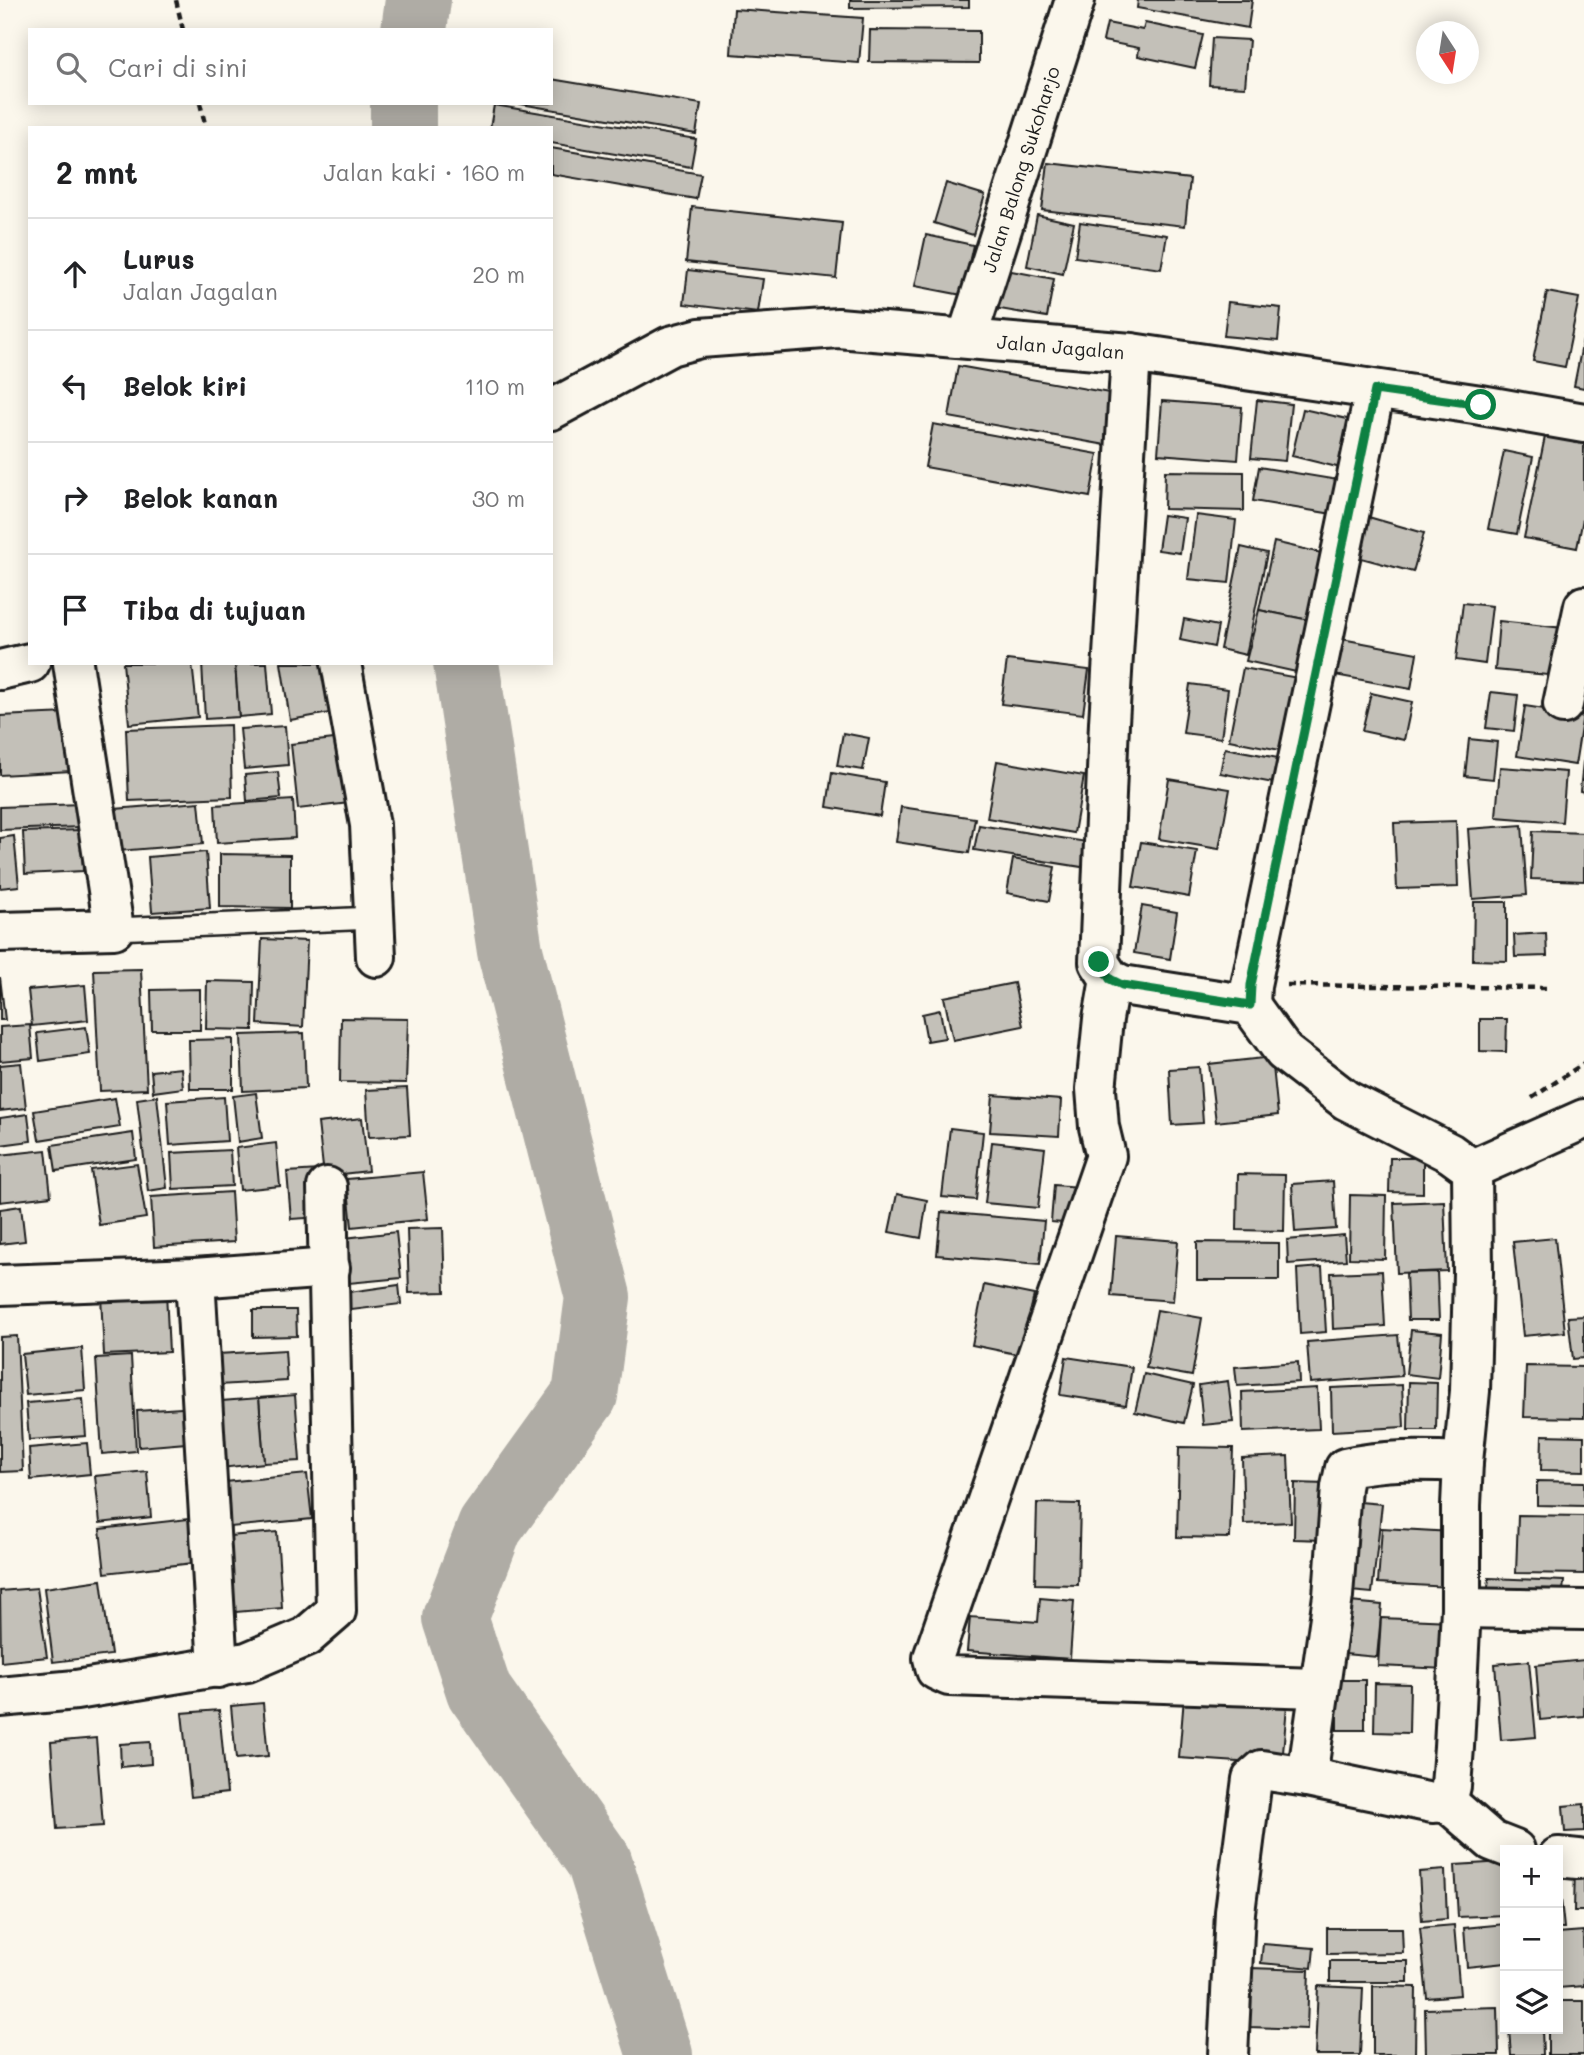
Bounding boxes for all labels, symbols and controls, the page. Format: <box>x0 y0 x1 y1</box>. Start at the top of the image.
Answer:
north arrow <box>1416 21 1479 84</box>
search box <box>28 28 553 105</box>
icon: search <box>52 48 90 86</box>
text: Cari di sini <box>108 50 248 84</box>
street label: Jalan Balong Sukoharjo <box>976 63 1065 276</box>
text: 2 mnt <box>56 152 138 192</box>
text: Jalan kaki · 160 m <box>323 157 525 187</box>
text: Lurus <box>123 242 195 276</box>
icon: ahead <box>56 255 94 293</box>
text: 20 m <box>472 259 525 289</box>
text: Jalan Jagalan <box>123 276 278 306</box>
street label: Jalan Jagalan <box>996 329 1125 364</box>
icon: left <box>56 367 94 405</box>
text: Belok kiri <box>123 369 247 403</box>
text: 110 m <box>465 371 525 401</box>
route start <box>1465 389 1496 420</box>
icon: right <box>56 479 94 517</box>
text: Belok kanan <box>123 481 278 515</box>
text: 30 m <box>472 483 525 513</box>
icon: arrive <box>56 591 94 629</box>
text: Tiba di tujuan <box>123 593 306 627</box>
route end <box>1083 946 1114 977</box>
map controls <box>1500 1845 1563 2034</box>
button: + <box>1500 1845 1563 1908</box>
button: − <box>1500 1908 1563 1971</box>
button: layers <box>1500 1971 1563 2034</box>

